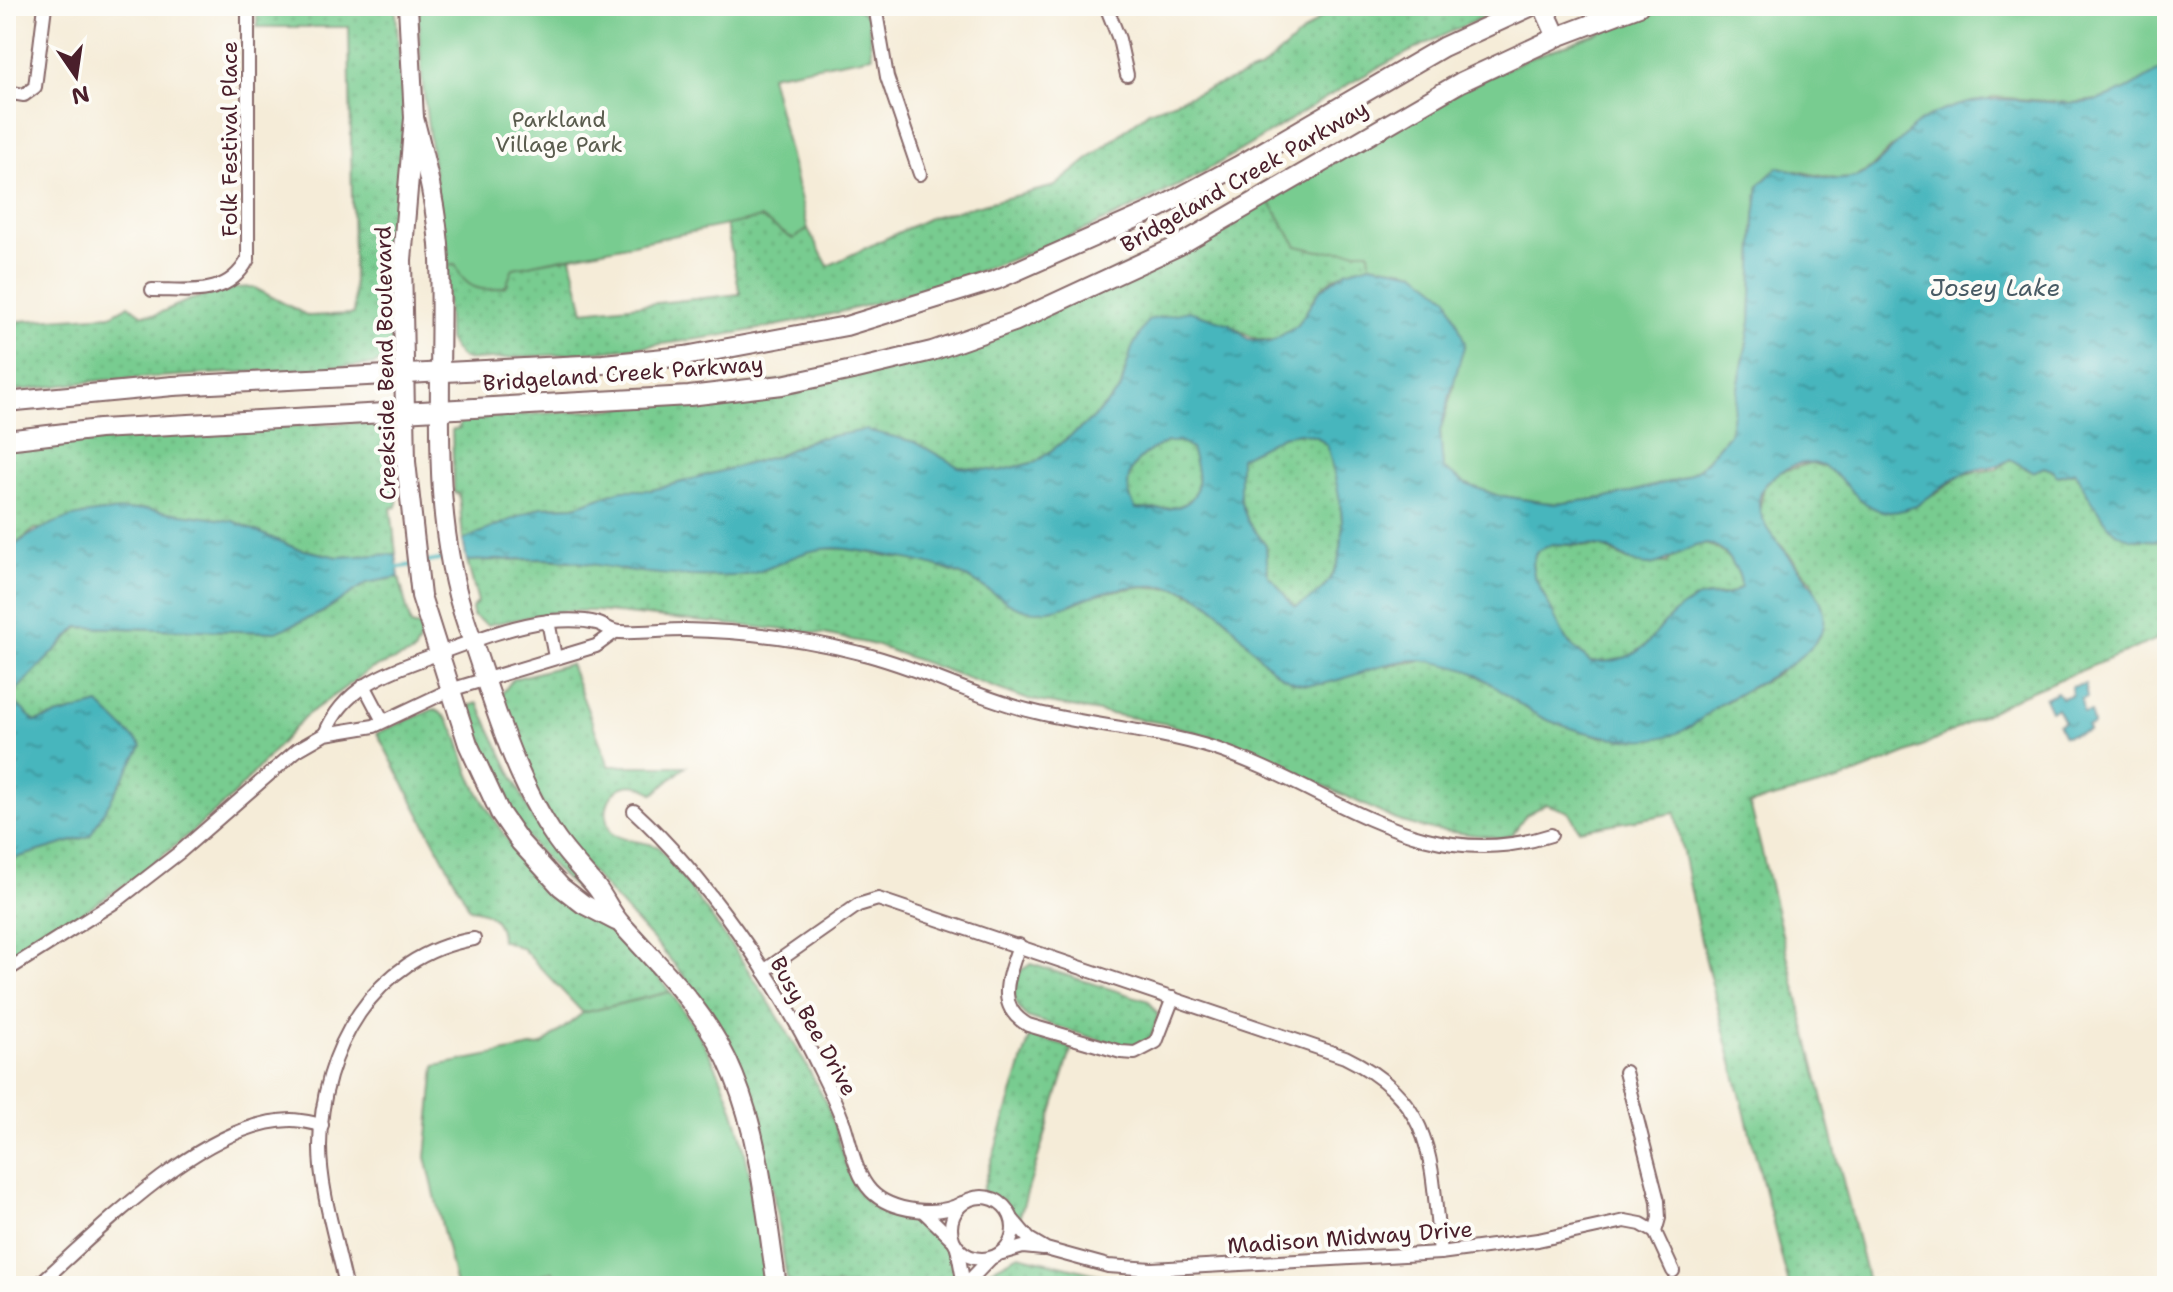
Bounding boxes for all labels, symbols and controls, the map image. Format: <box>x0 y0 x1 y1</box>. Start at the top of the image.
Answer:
north arrow <box>36 36 116 116</box>
street label: Folk Festival Place <box>215 41 244 237</box>
text: N <box>69 79 92 111</box>
street label: Bridgeland Creek Parkway <box>1115 94 1373 259</box>
park label: Parkland Village Park <box>495 105 623 159</box>
street label: Creekside Bend Boulevard <box>369 226 402 500</box>
water label: Josey Lake <box>1930 272 2060 304</box>
street label: Bridgeland Creek Parkway <box>482 349 764 398</box>
street label: Busy Bee Drive <box>763 951 864 1101</box>
street label: Madison Midway Drive <box>1226 1214 1474 1261</box>

